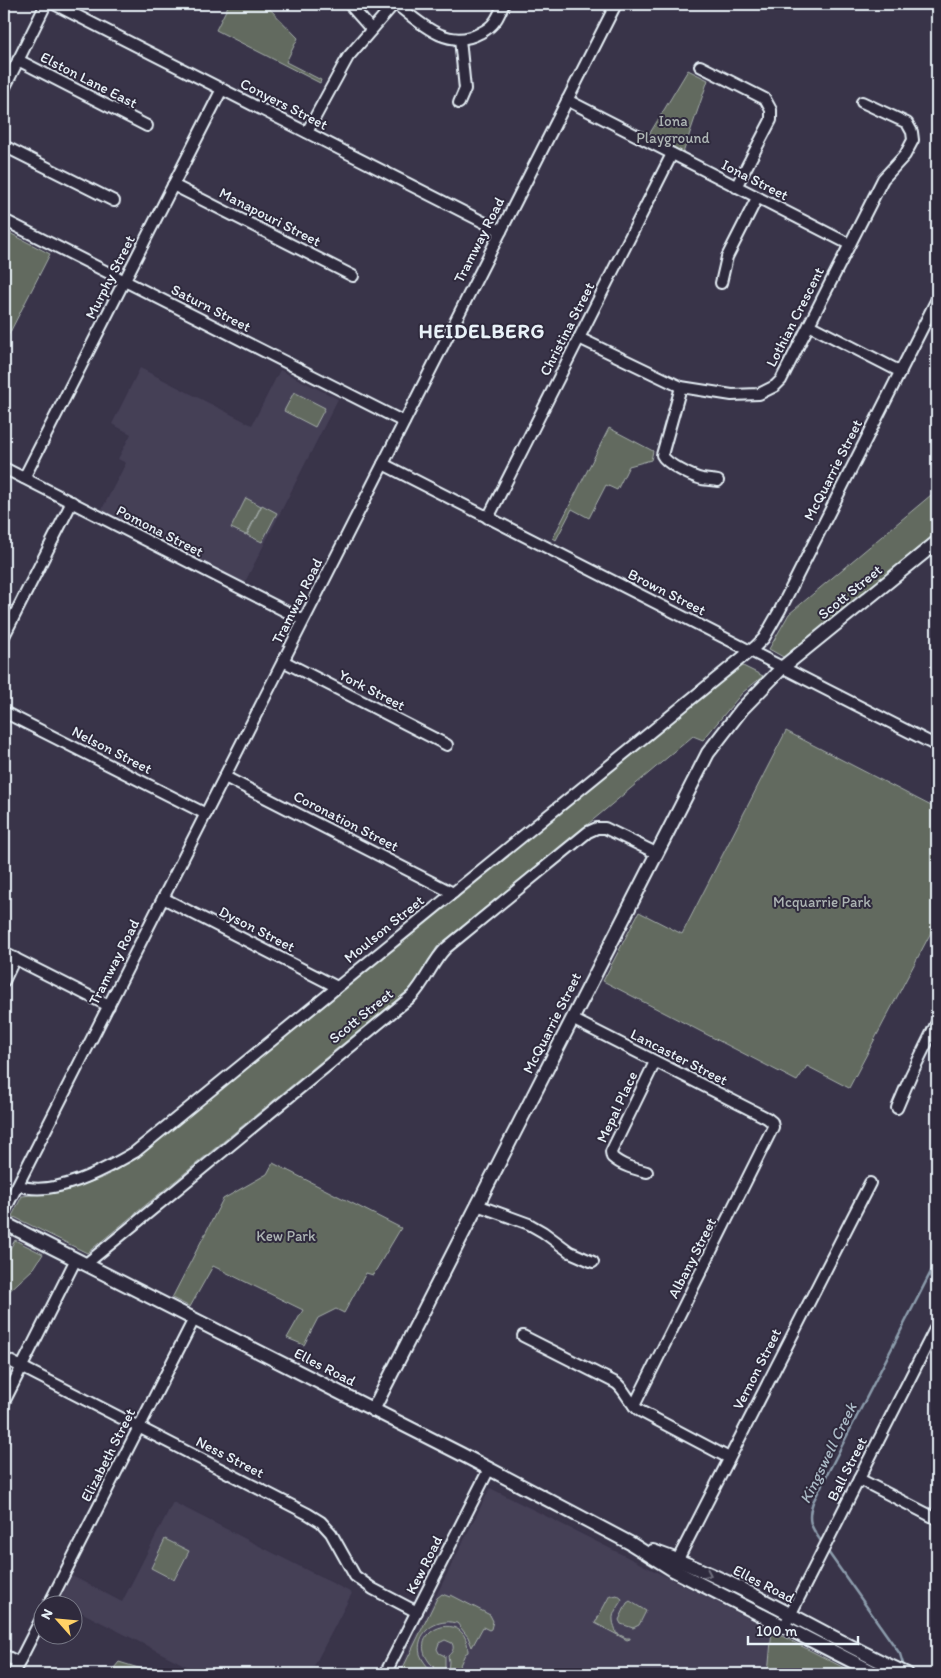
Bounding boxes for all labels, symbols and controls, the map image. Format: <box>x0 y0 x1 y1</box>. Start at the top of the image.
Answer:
street label: Elston Lane East <box>38 48 141 112</box>
street label: Conyers Street <box>237 74 331 134</box>
park label: Iona Playground <box>636 112 710 147</box>
street label: Iona Street <box>719 156 792 205</box>
street label: Manapouri Street <box>216 184 324 251</box>
street label: Tramway Road <box>450 194 508 286</box>
street label: Murphy Street <box>81 232 139 322</box>
street label: Lothian Crescent <box>762 264 828 370</box>
street label: Christina Street <box>536 279 598 379</box>
street label: Saturn Street <box>168 280 254 336</box>
district label: HEIDELBERG <box>419 319 545 343</box>
street label: McQuarrie Street <box>800 416 866 524</box>
street label: Pomona Street <box>114 501 207 561</box>
street label: Tramway Road <box>268 555 326 647</box>
street label: Scott Street <box>814 560 886 623</box>
street label: Brown Street <box>625 565 709 619</box>
street label: York Street <box>336 666 409 715</box>
street label: Nelson Street <box>69 722 155 778</box>
street label: Coronation Street <box>290 787 402 855</box>
street label: Moulson Street <box>340 891 428 967</box>
park label: Mcquarrie Park <box>773 893 871 911</box>
street label: Dyson Street <box>216 902 298 956</box>
street label: Tramway Road <box>85 916 143 1008</box>
street label: McQuarrie Street <box>519 969 585 1077</box>
street label: Scott Street <box>325 984 397 1047</box>
street label: Lancaster Street <box>627 1025 731 1089</box>
street label: Mepal Place <box>593 1068 641 1146</box>
street label: Albany Street <box>664 1214 720 1301</box>
park label: Kew Park <box>256 1227 316 1245</box>
street label: Vernon Street <box>729 1325 785 1413</box>
street label: Elles Road <box>291 1344 359 1391</box>
water label: Kingswell Creek <box>795 1399 861 1507</box>
street label: Elizabeth Street <box>77 1405 139 1505</box>
street label: Ness Street <box>193 1432 267 1482</box>
street label: Ball Street <box>823 1434 871 1504</box>
street label: Kew Road <box>402 1533 446 1597</box>
street label: Elles Road <box>730 1561 798 1608</box>
one-way arrow <box>703 1567 712 1578</box>
north arrow <box>32 1596 82 1646</box>
text: N <box>37 1606 57 1622</box>
scale bar <box>748 1613 858 1645</box>
text: 100 m <box>756 1622 798 1640</box>

